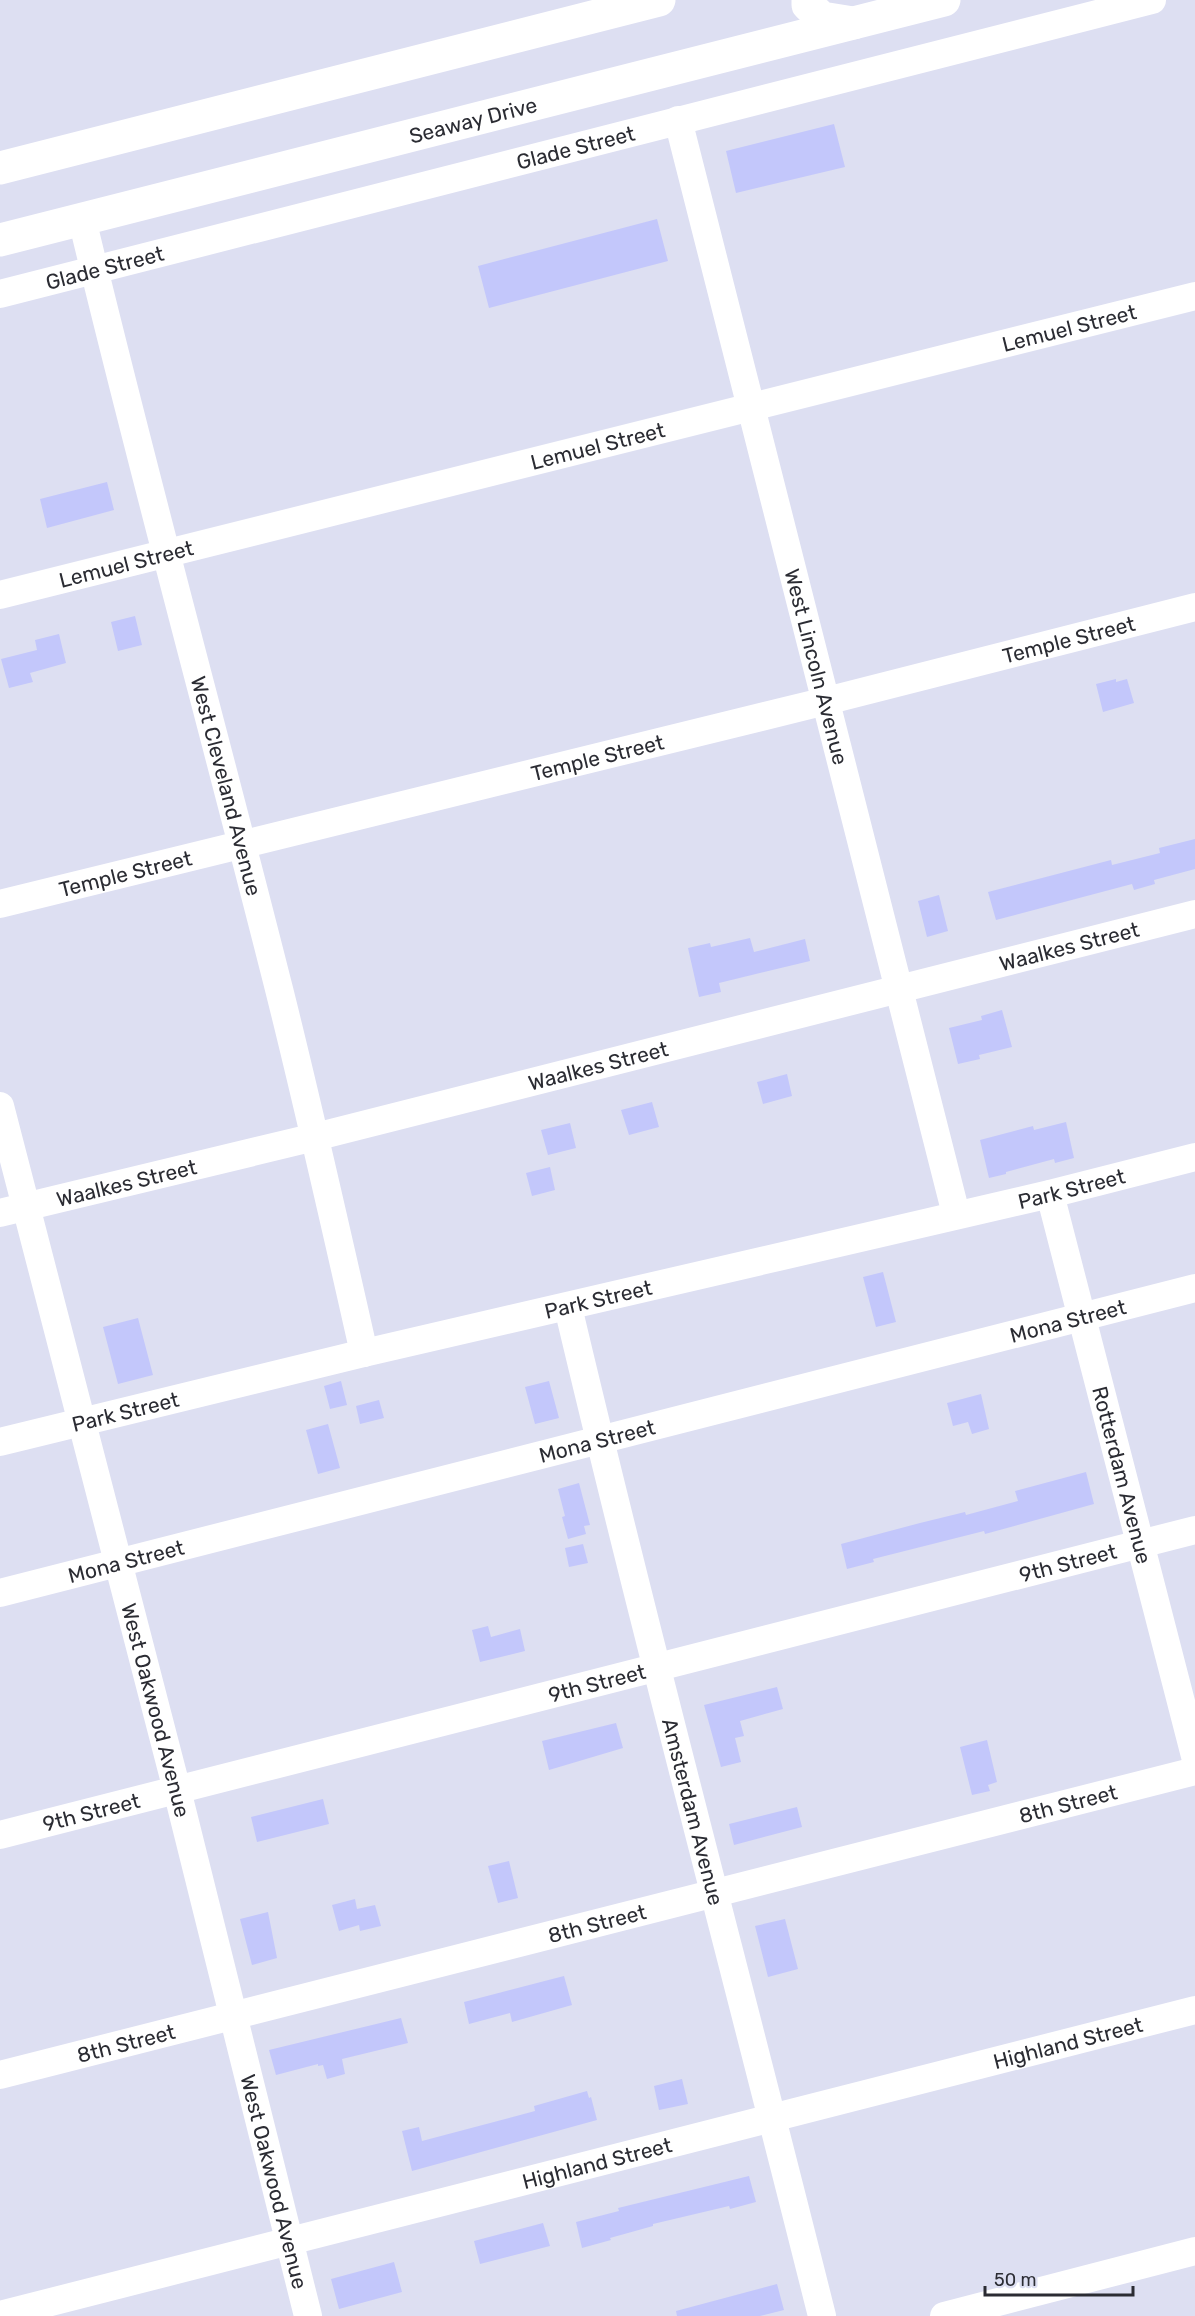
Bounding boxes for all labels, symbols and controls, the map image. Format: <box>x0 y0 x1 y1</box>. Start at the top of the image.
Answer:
street label: Seaway Drive <box>406 91 540 148</box>
street label: Glade Street <box>514 120 637 174</box>
street label: Glade Street <box>43 240 166 294</box>
street label: Lemuel Street <box>999 299 1139 356</box>
street label: Lemuel Street <box>528 417 667 474</box>
street label: Lemuel Street <box>56 535 196 592</box>
street label: West Lincoln Avenue <box>780 566 854 767</box>
street label: Temple Street <box>1000 610 1138 668</box>
street label: West Cleveland Avenue <box>186 673 267 898</box>
street label: Temple Street <box>528 729 666 786</box>
street label: Temple Street <box>56 845 194 902</box>
street label: Waalkes Street <box>997 916 1142 976</box>
street label: Waalkes Street <box>525 1036 671 1095</box>
street label: Waalkes Street <box>54 1154 199 1211</box>
street label: Park Street <box>1015 1163 1128 1214</box>
street label: Park Street <box>542 1274 654 1323</box>
street label: Mona Street <box>1007 1294 1129 1347</box>
street label: Rotterdam Avenue <box>1088 1383 1157 1566</box>
street label: Park Street <box>69 1386 181 1436</box>
street label: Mona Street <box>536 1414 658 1467</box>
street label: Mona Street <box>65 1534 187 1588</box>
street label: 9th Street <box>1017 1538 1119 1587</box>
street label: West Oakwood Avenue <box>117 1600 196 1820</box>
street label: 9th Street <box>546 1658 648 1707</box>
street label: Amsterdam Avenue <box>657 1716 729 1908</box>
street label: 8th Street <box>1016 1779 1120 1828</box>
street label: 9th Street <box>40 1787 142 1836</box>
street label: 8th Street <box>545 1899 649 1948</box>
street label: Highland Street <box>990 2011 1145 2074</box>
street label: 8th Street <box>74 2018 178 2067</box>
street label: West Oakwood Avenue <box>236 2072 313 2291</box>
street label: Highland Street <box>520 2132 674 2194</box>
scale bar <box>985 2259 1134 2297</box>
text: 50 m <box>994 2269 1037 2291</box>

